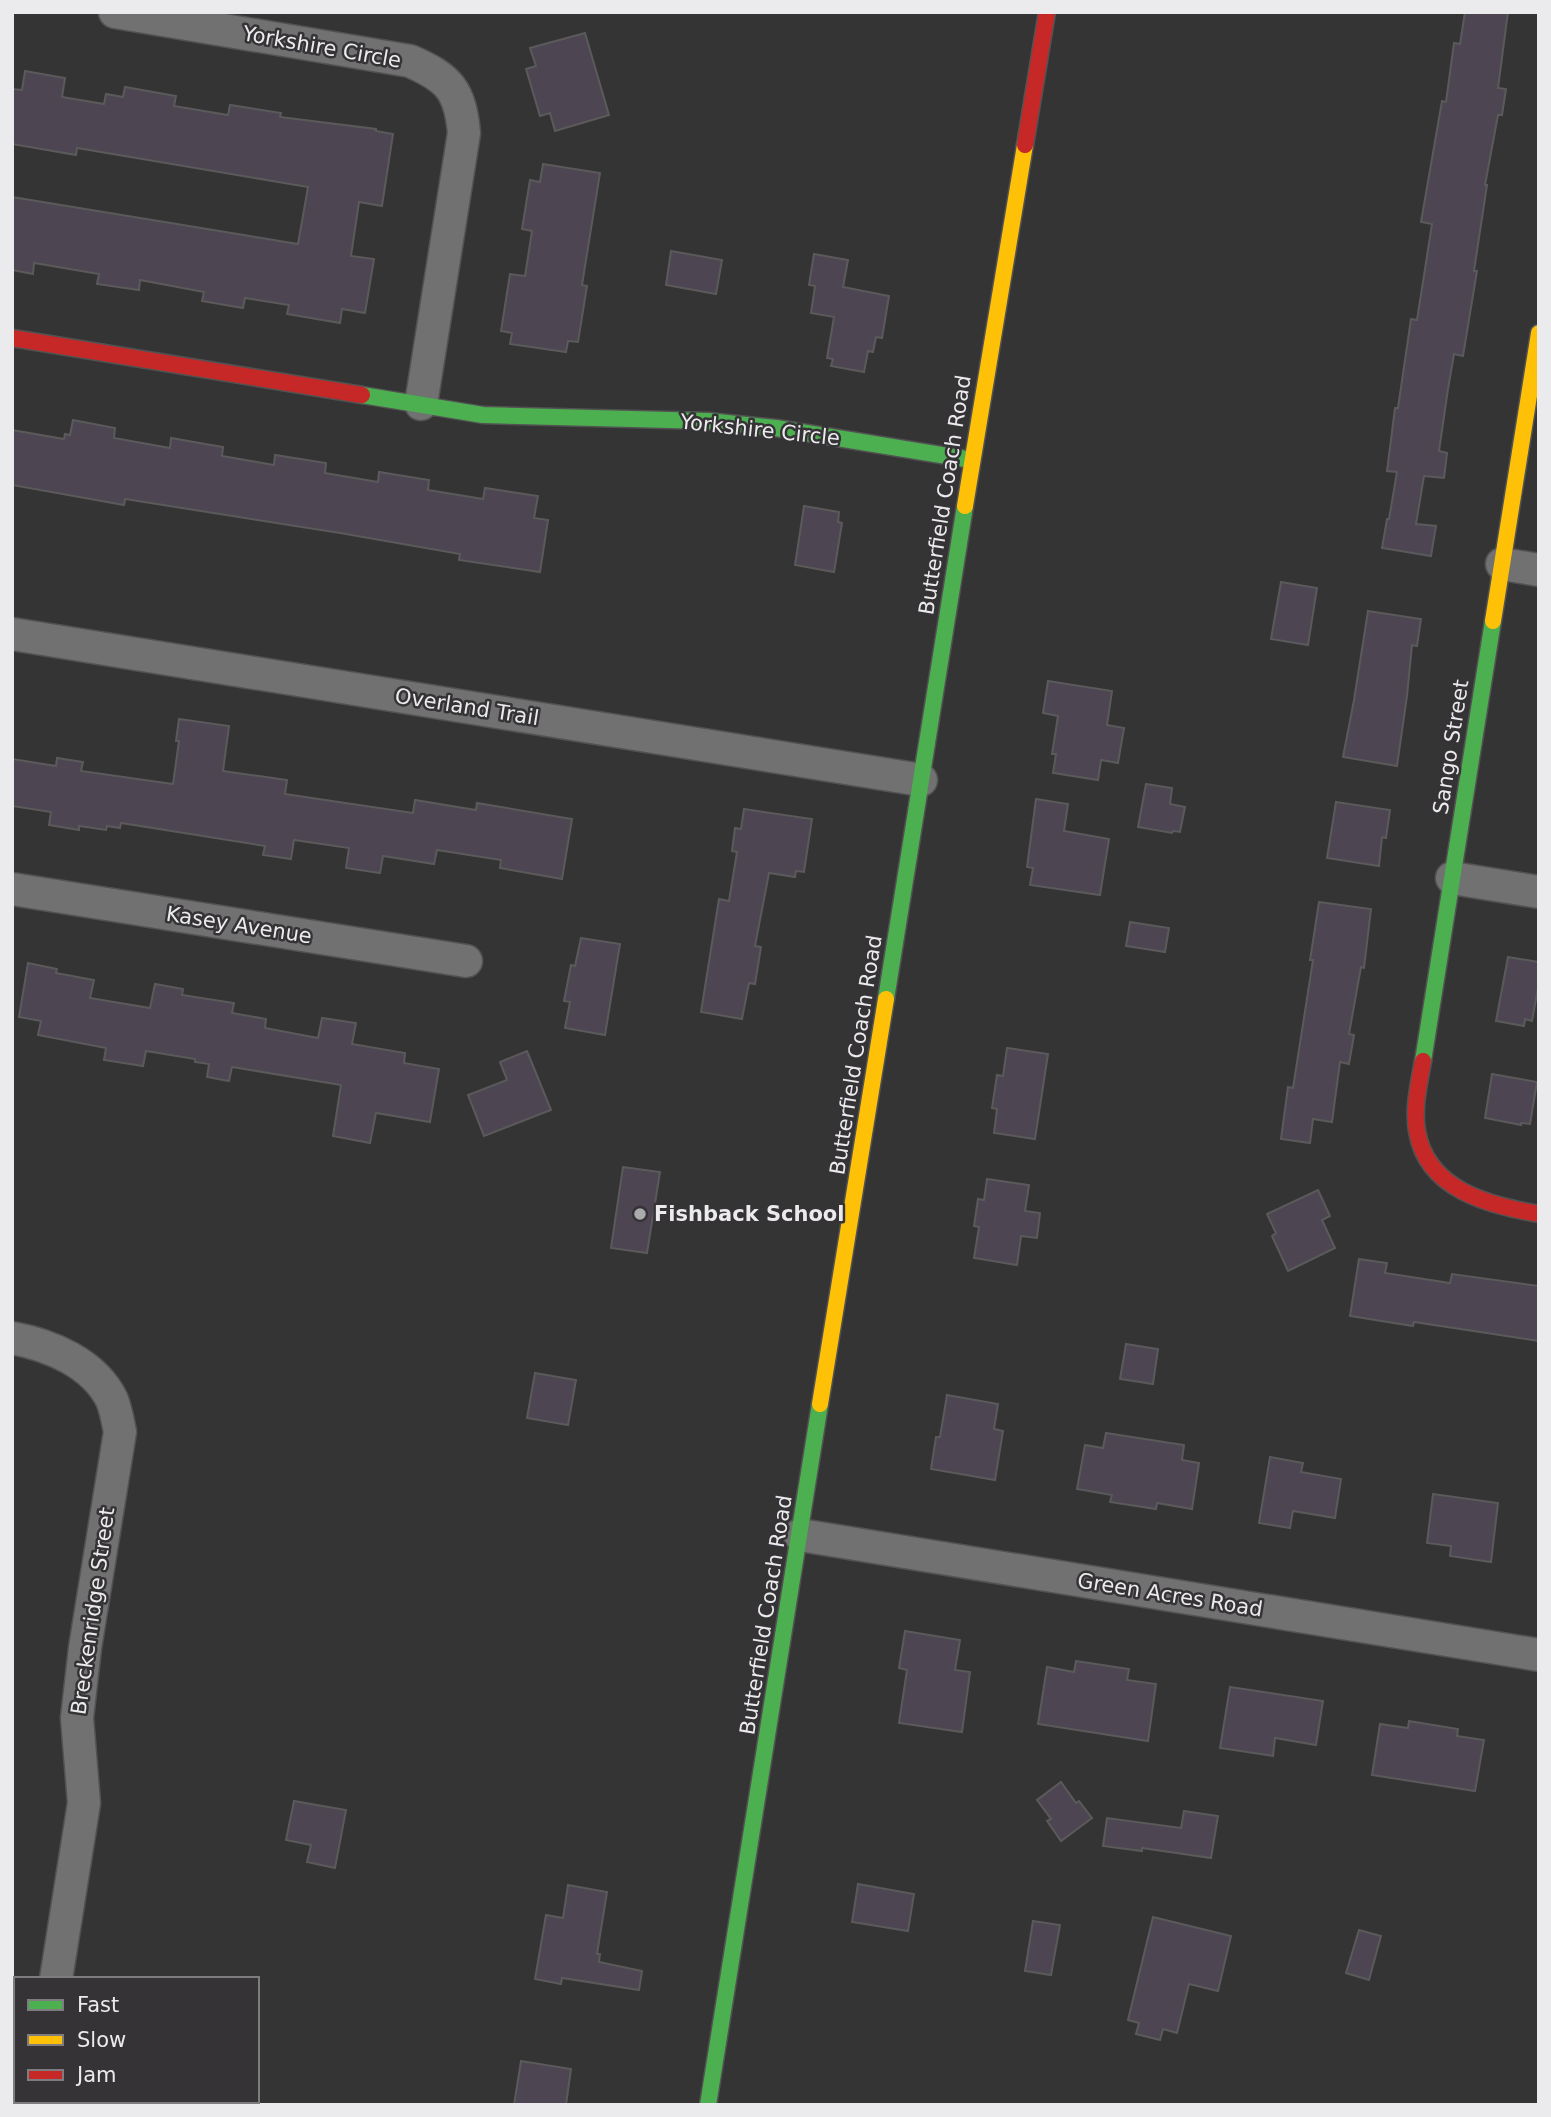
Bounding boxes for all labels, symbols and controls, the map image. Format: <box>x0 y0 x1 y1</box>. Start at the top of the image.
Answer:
street label: Yorkshire Circle <box>240 21 403 73</box>
street label: Butterfield Coach Road <box>914 373 976 617</box>
street label: Yorkshire Circle <box>678 410 841 450</box>
street label: Sango Street <box>1428 678 1474 816</box>
street label: Overland Trail <box>393 684 541 730</box>
street label: Kasey Avenue <box>164 902 314 948</box>
street label: Butterfield Coach Road <box>825 933 887 1177</box>
place label: Fishback School <box>654 1202 845 1226</box>
marker: Fishback School <box>632 1206 648 1222</box>
street label: Butterfield Coach Road <box>735 1493 797 1737</box>
street label: Breckenridge Street <box>67 1506 119 1716</box>
street label: Green Acres Road <box>1076 1569 1264 1621</box>
legend <box>14 1977 259 2103</box>
text: Fast <box>77 1993 119 2017</box>
text: Slow <box>77 2028 126 2052</box>
text: Jam <box>75 2063 117 2087</box>

